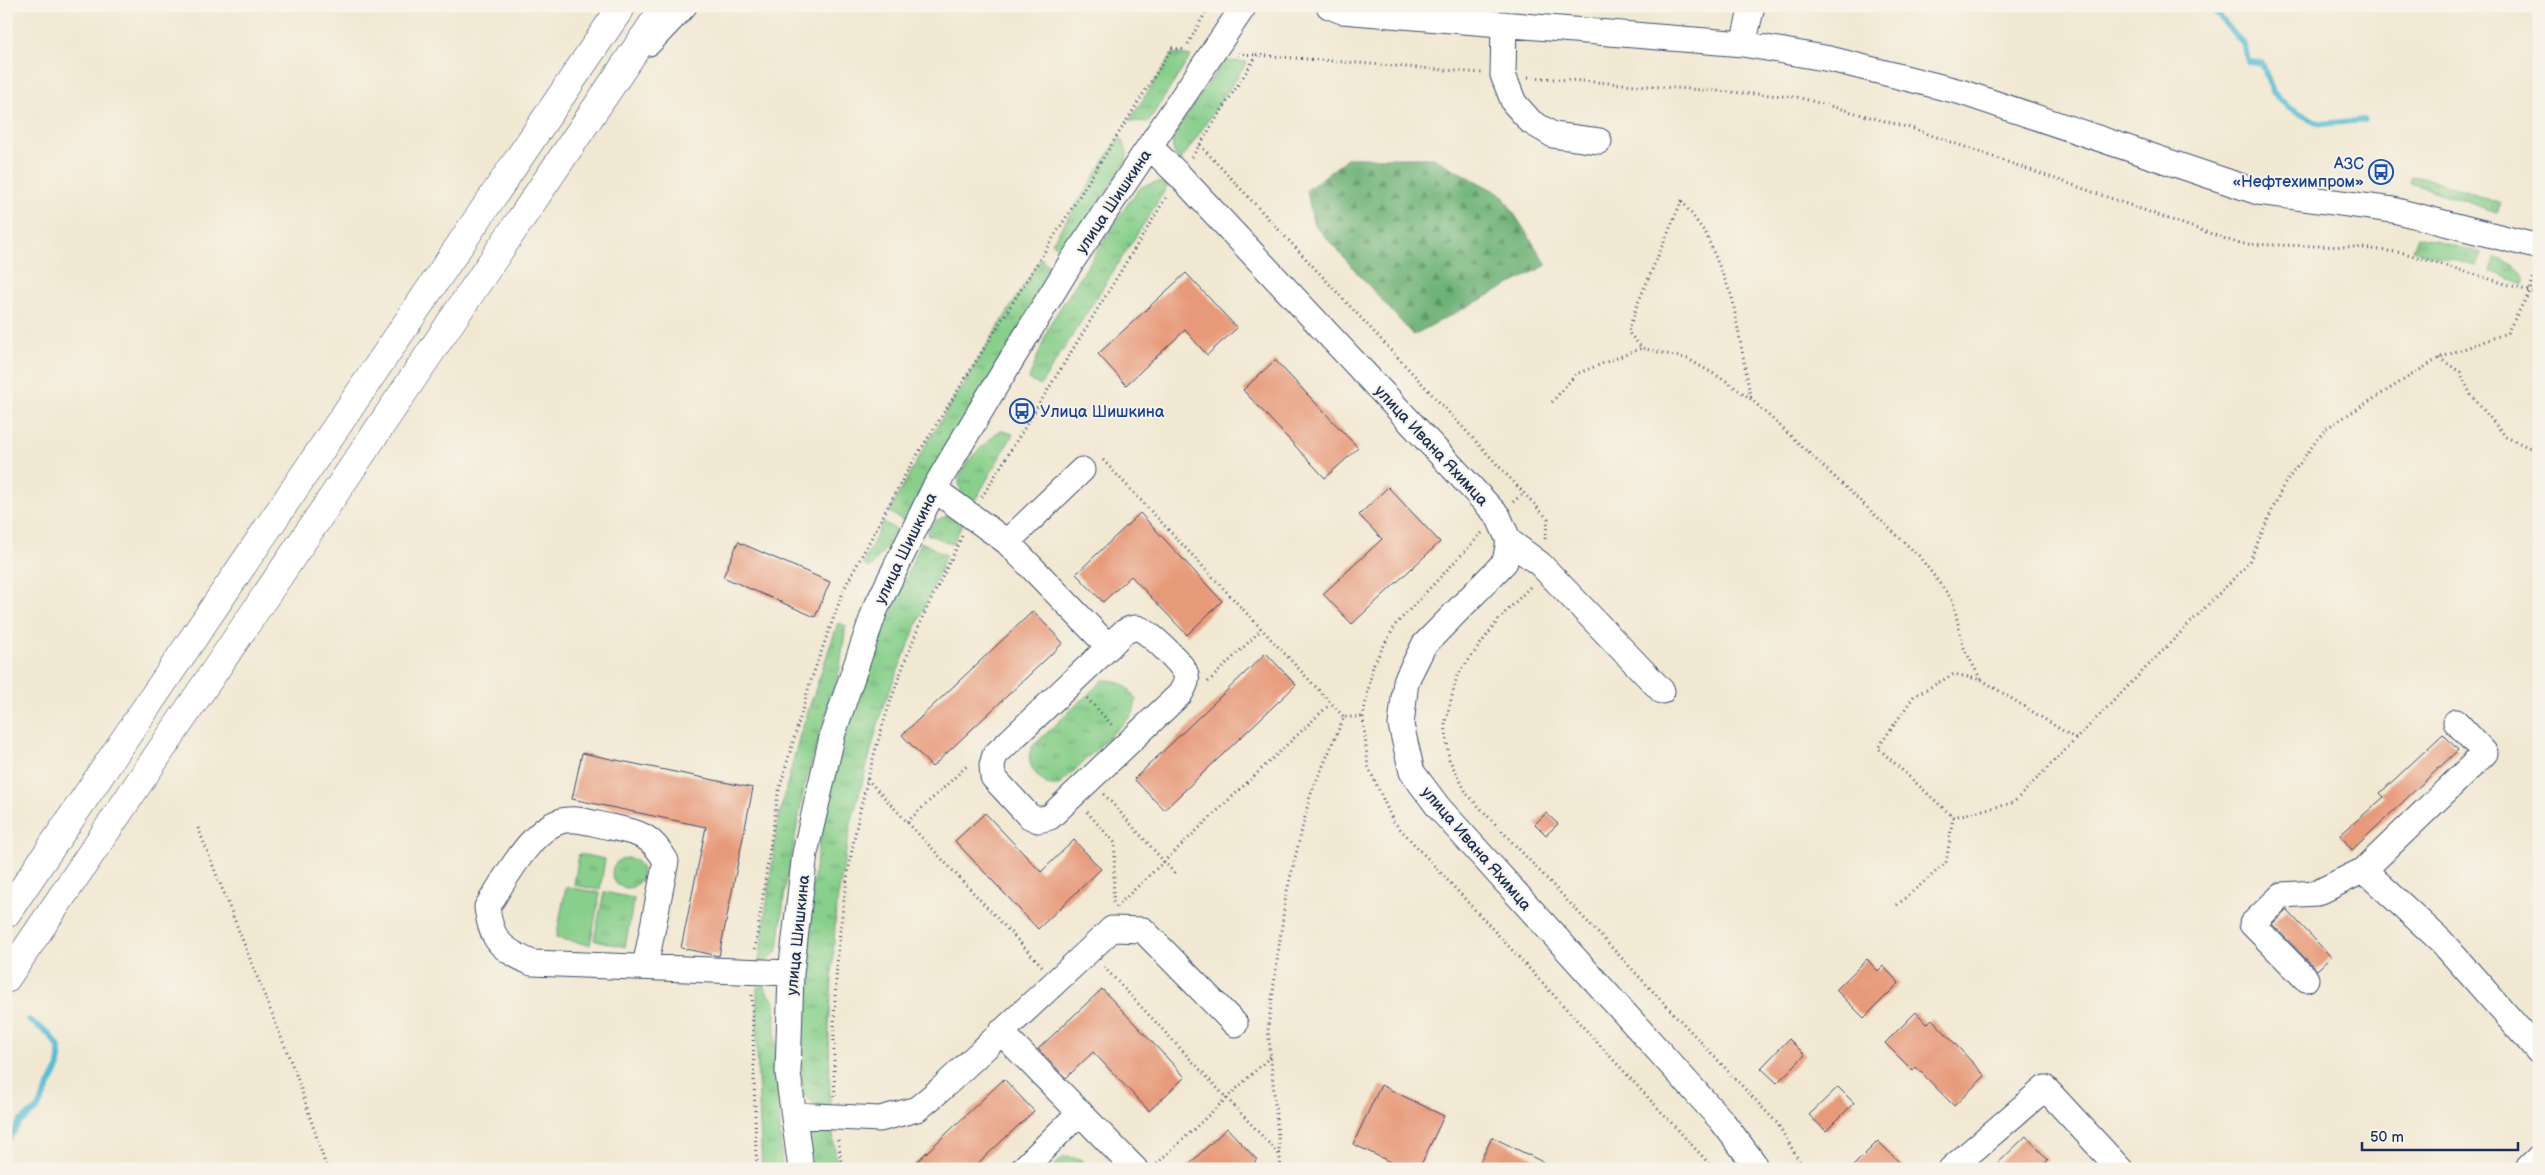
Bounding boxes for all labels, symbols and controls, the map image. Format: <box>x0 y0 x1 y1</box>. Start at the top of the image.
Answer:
street label: улица Шишкина <box>1072 146 1156 257</box>
place label: АЗС «Нефтехимпром» <box>2233 155 2364 192</box>
bus stop icon: АЗС «Нефтехимпром» <box>2368 159 2394 185</box>
street label: улица Ивана Яхимца <box>1370 382 1492 511</box>
bus stop icon: Улица Шишкина <box>1009 398 1035 424</box>
place label: Улица Шишкина <box>1040 403 1165 422</box>
street label: улица Шишкина <box>871 489 942 607</box>
street label: улица Ивана Яхимца <box>1417 783 1535 915</box>
street label: улица Шишкина <box>783 873 814 996</box>
scale bar <box>2362 1120 2519 1152</box>
text: 50 m <box>2370 1128 2404 1147</box>

